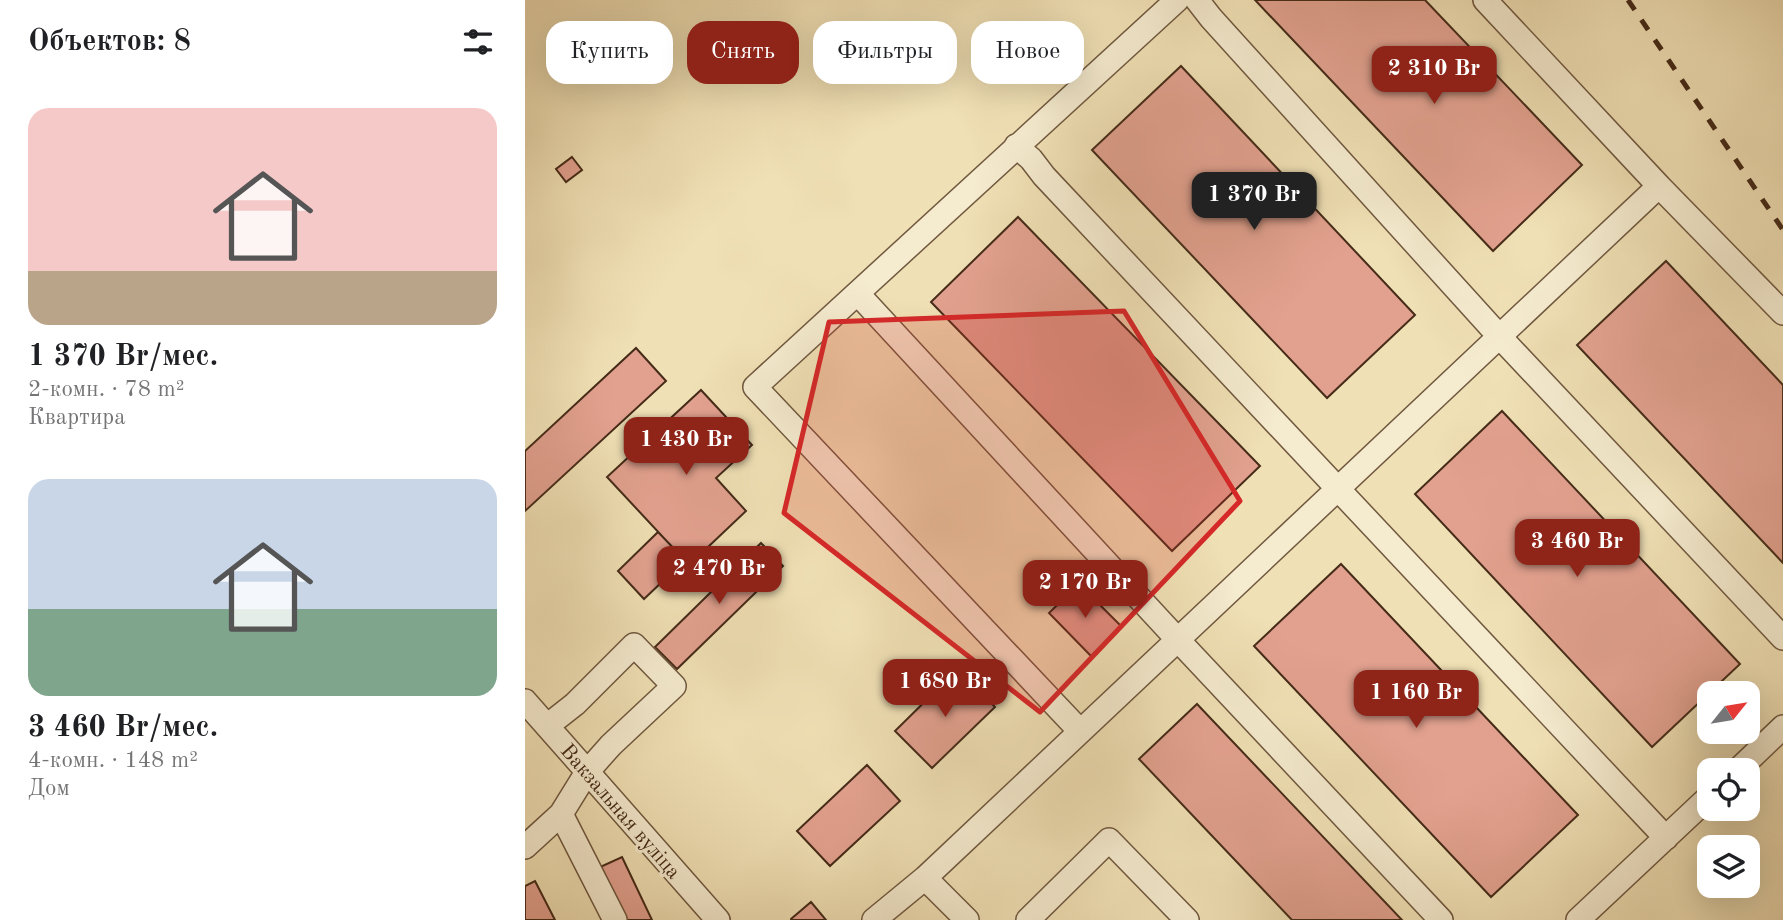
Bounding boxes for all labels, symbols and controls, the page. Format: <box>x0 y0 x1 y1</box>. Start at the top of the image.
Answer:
chip: Купить <box>546 21 673 84</box>
chip: Снять <box>687 21 799 84</box>
chip: Фильтры <box>813 21 957 84</box>
chip: Новое <box>971 21 1084 84</box>
icon: filters <box>459 23 497 61</box>
text: Объектов: 8 <box>28 27 191 57</box>
pin: 2 310 Br <box>1362 46 1506 106</box>
text: 2 310 Br <box>1388 57 1480 80</box>
icon: home <box>200 153 326 279</box>
pin: 1 370 Br <box>1182 173 1326 232</box>
text: 1 370 Br <box>1208 183 1300 206</box>
text: 1 370 Br/мес. <box>28 342 218 372</box>
text: 2-комн. · 78 m² <box>28 378 185 401</box>
text: Квартира <box>28 406 126 429</box>
pin: 1 430 Br <box>614 418 758 477</box>
text: 1 430 Br <box>640 428 732 451</box>
pin: 3 460 Br <box>1505 520 1649 579</box>
icon: home <box>200 524 326 650</box>
text: 3 460 Br <box>1531 530 1623 553</box>
pin: 2 470 Br <box>647 546 791 606</box>
text: 2 470 Br <box>673 557 765 580</box>
pin: 2 170 Br <box>1013 560 1157 620</box>
text: 2 170 Br <box>1039 571 1131 594</box>
pin: 1 680 Br <box>873 660 1017 719</box>
text: 1 680 Br <box>899 670 991 693</box>
pin: 1 160 Br <box>1344 670 1488 730</box>
text: 1 160 Br <box>1370 681 1462 704</box>
north arrow <box>1697 681 1761 744</box>
map controls <box>1697 681 1760 898</box>
text: 3 460 Br/мес. <box>28 713 218 743</box>
street label: Вакзальная вуліца <box>556 741 684 883</box>
text: 4-комн. · 148 m² <box>28 749 198 772</box>
button: locate <box>1697 758 1760 821</box>
text: Дом <box>28 777 70 800</box>
button: layers <box>1697 835 1760 898</box>

